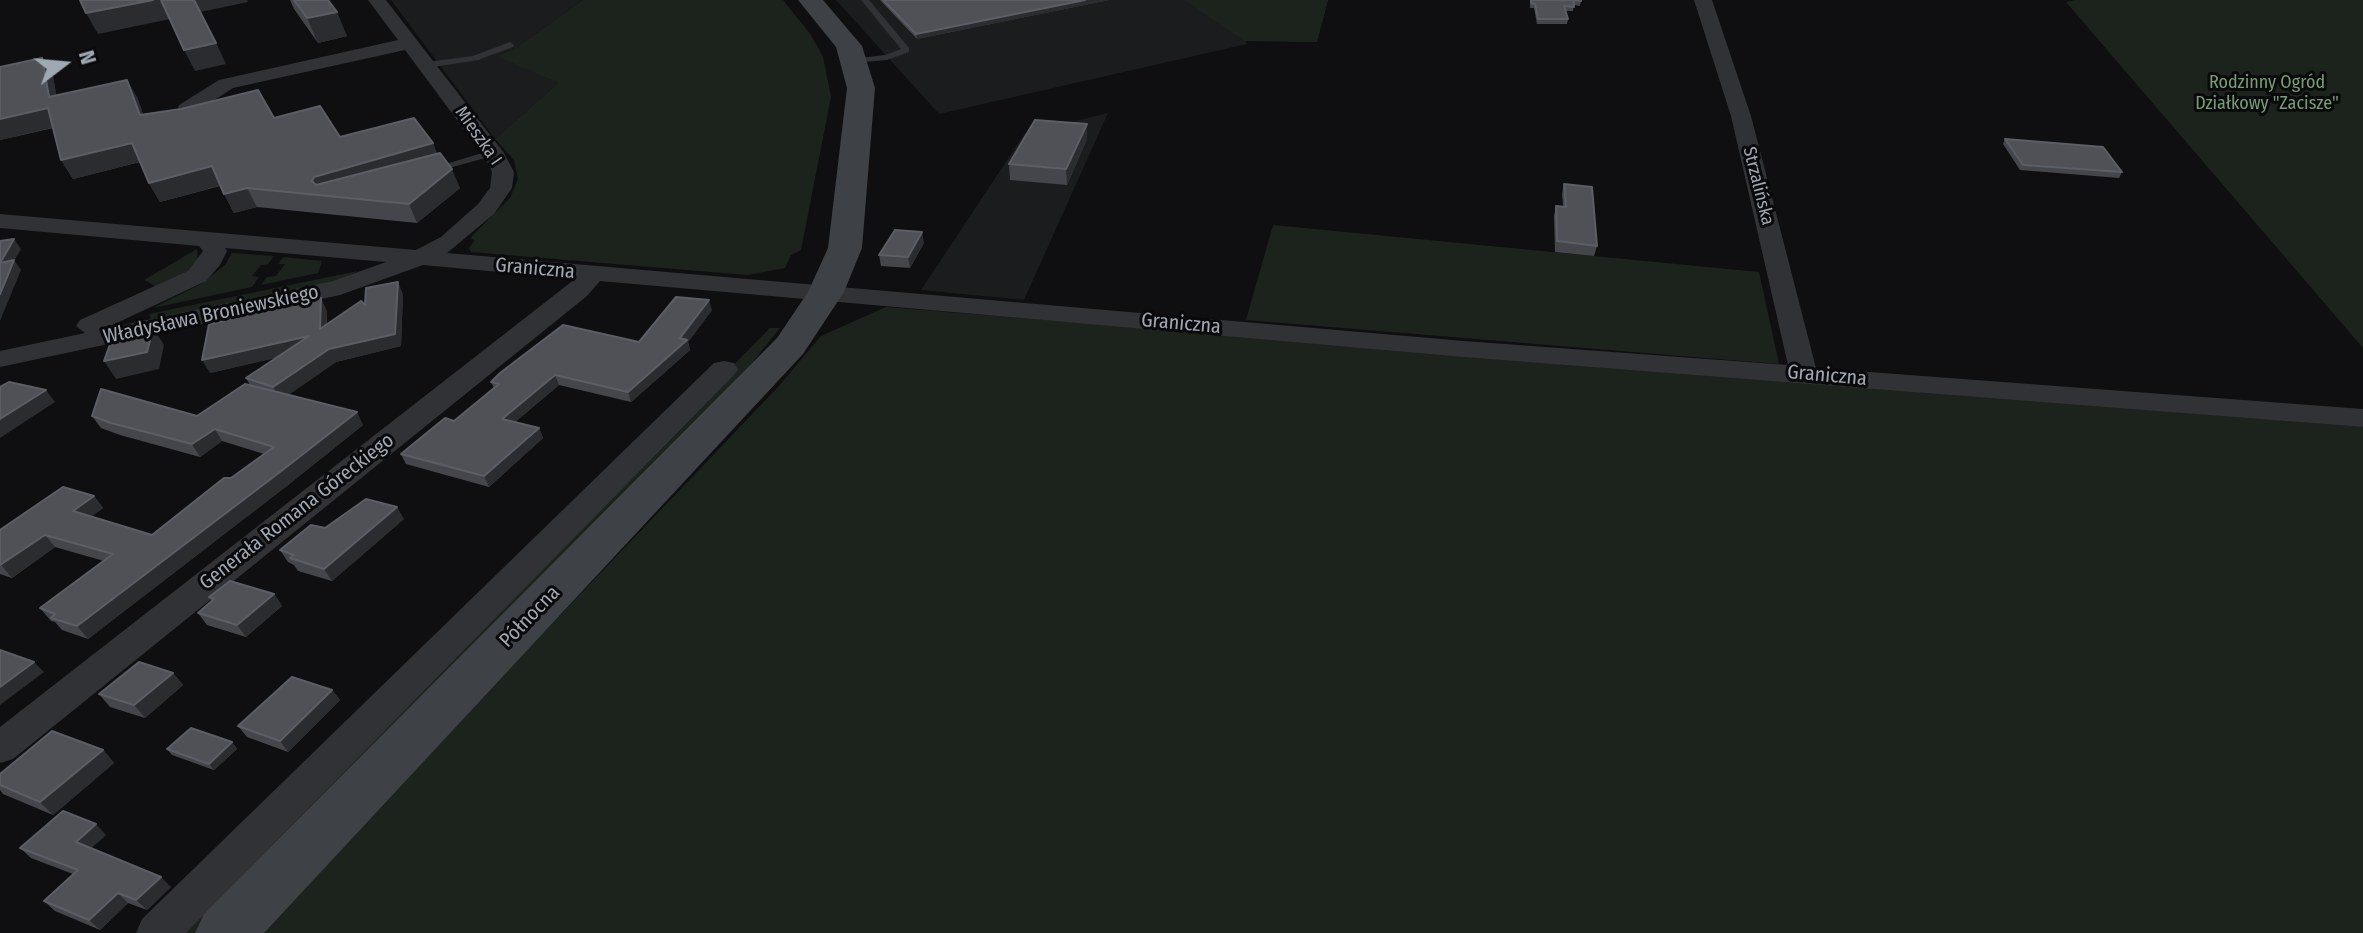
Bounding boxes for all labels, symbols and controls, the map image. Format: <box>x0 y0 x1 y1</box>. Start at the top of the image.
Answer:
north arrow <box>24 24 104 104</box>
text: N <box>73 47 102 67</box>
park label: Rodzinny Ogród Działkowy "Zacisze" <box>2195 72 2339 114</box>
street label: Mieszka I <box>450 102 506 170</box>
street label: Strzalińska <box>1738 145 1778 227</box>
street label: Graniczna <box>494 254 576 284</box>
street label: Władysława Broniewskiego <box>101 280 321 350</box>
street label: Graniczna <box>1140 309 1222 339</box>
street label: Graniczna <box>1786 361 1868 391</box>
street label: Generała Romana Góreckiego <box>195 429 399 595</box>
street label: Północna <box>495 581 565 653</box>

